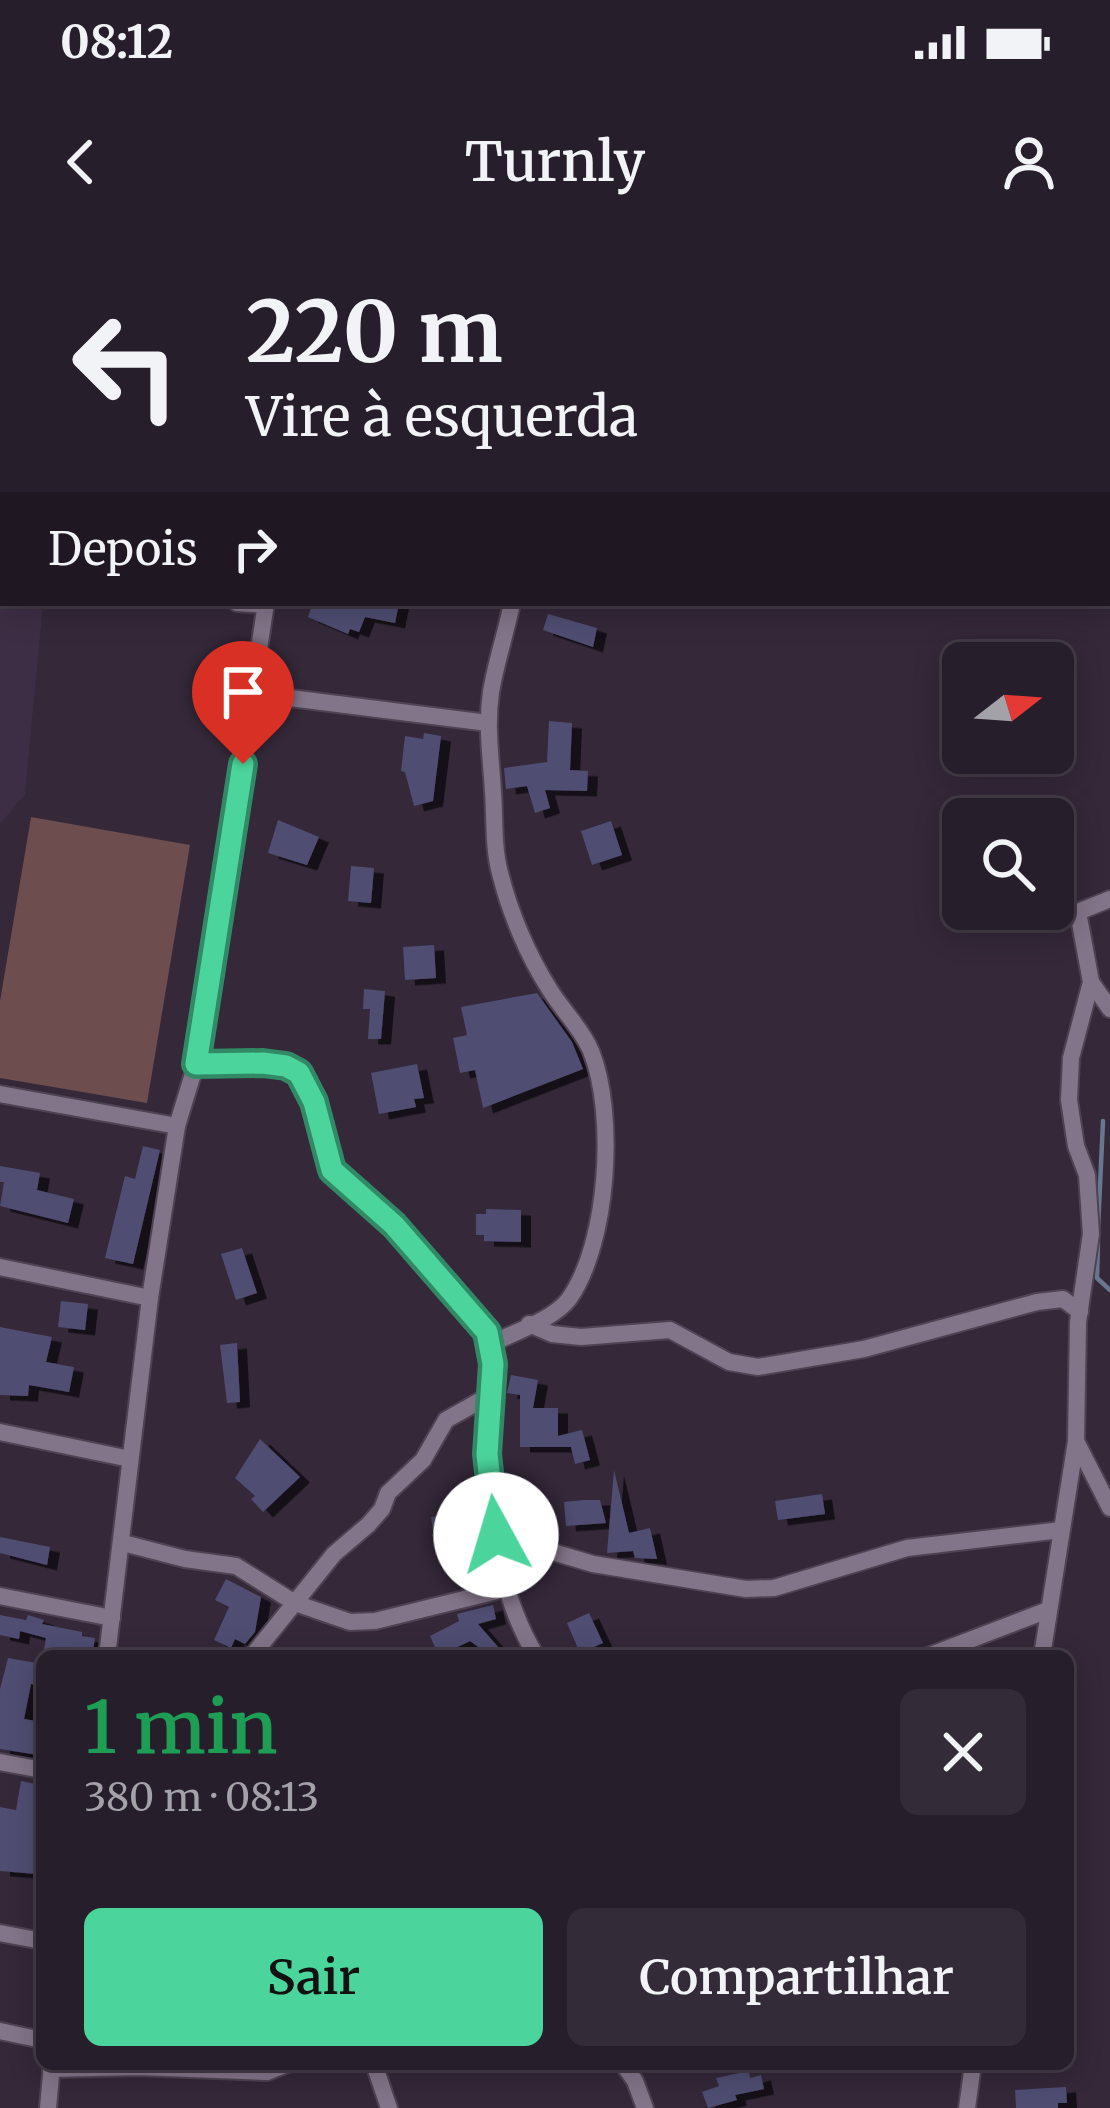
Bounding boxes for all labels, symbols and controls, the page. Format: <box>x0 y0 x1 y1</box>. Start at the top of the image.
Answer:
text: 08:12 <box>60 14 173 70</box>
text: Turnly <box>465 128 645 196</box>
icon: back <box>48 129 114 195</box>
icon: person <box>996 129 1062 195</box>
text: 220 m <box>246 279 503 385</box>
icon: left <box>48 288 204 444</box>
text: Vire à esquerda <box>246 383 638 451</box>
icon: right <box>222 516 288 582</box>
text: Depois <box>48 521 198 577</box>
pin <box>192 641 294 764</box>
north arrow <box>942 642 1074 774</box>
map controls <box>942 642 1074 930</box>
icon: arrive <box>210 659 276 725</box>
button: search <box>942 798 1074 930</box>
position arrow <box>433 1472 559 1598</box>
text: 1 min <box>84 1682 278 1773</box>
button: close <box>900 1689 1026 1815</box>
text: 380 m · 08:13 <box>84 1773 319 1822</box>
button: Sair <box>84 1908 543 2046</box>
button: Compartilhar <box>567 1908 1026 2046</box>

